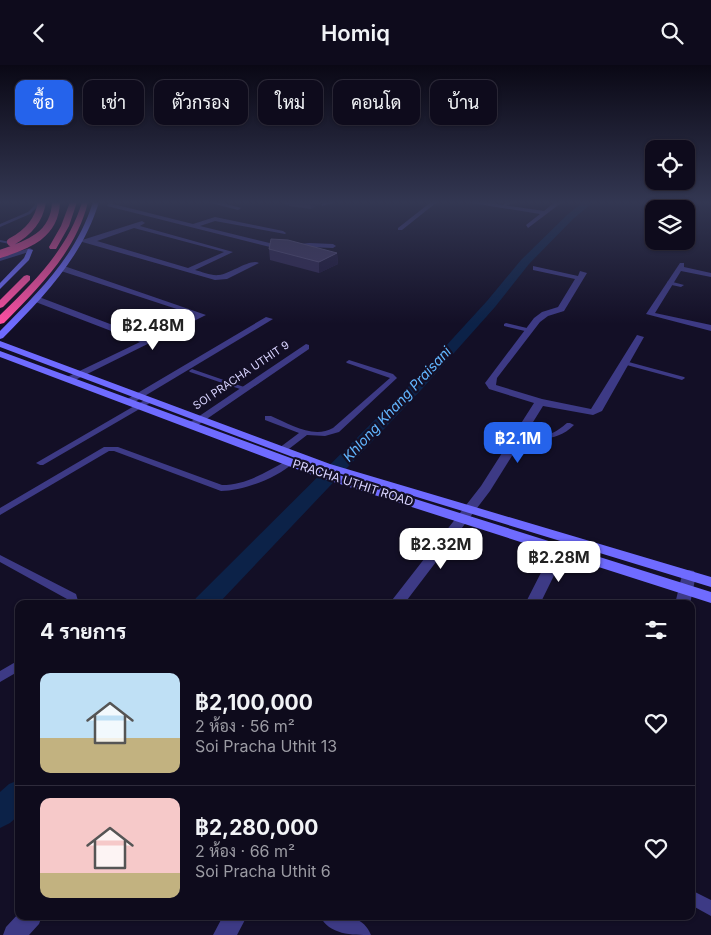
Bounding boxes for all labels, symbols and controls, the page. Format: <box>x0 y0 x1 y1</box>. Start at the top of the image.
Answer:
icon: back <box>25 19 53 47</box>
icon: search <box>658 19 686 47</box>
text: Homiq <box>321 20 390 46</box>
chip: ซื้อ <box>15 80 73 125</box>
chip: เช่า <box>83 80 144 125</box>
chip: ตัวกรอง <box>154 80 248 125</box>
chip: ใหม่ <box>258 80 323 125</box>
chip: คอนโด <box>333 80 420 125</box>
chip: บ้าน <box>430 80 497 125</box>
map controls <box>645 140 695 250</box>
button: locate <box>645 140 695 190</box>
button: layers <box>645 200 695 250</box>
pin: ฿2.48M <box>112 309 194 351</box>
text: ฿2.48M <box>122 315 184 335</box>
street label: SOI PRACHA UTHIT 9 <box>190 337 292 412</box>
water label: Khlong Khang Praisani <box>339 342 455 465</box>
pin: ฿2.1M <box>483 421 553 464</box>
text: ฿2.1M <box>495 428 541 448</box>
street label: PRACHA UTHIT ROAD <box>291 456 415 509</box>
pin: ฿2.32M <box>400 527 482 570</box>
text: ฿2.32M <box>411 534 471 554</box>
pin: ฿2.28M <box>518 541 600 583</box>
text: ฿2.28M <box>528 547 590 567</box>
icon: filters <box>642 616 670 644</box>
text: 4 รายการ <box>40 619 126 644</box>
text: ฿2,100,000 <box>195 690 313 715</box>
icon: home <box>80 693 140 753</box>
icon: heart <box>642 709 670 737</box>
text: 2 ห้อง · 56 m² <box>195 716 295 736</box>
text: Soi Pracha Uthit 13 <box>195 736 337 756</box>
text: ฿2,280,000 <box>195 815 318 840</box>
icon: home <box>80 818 140 878</box>
icon: heart <box>642 834 670 862</box>
text: 2 ห้อง · 66 m² <box>195 841 295 861</box>
text: Soi Pracha Uthit 6 <box>195 861 331 881</box>

